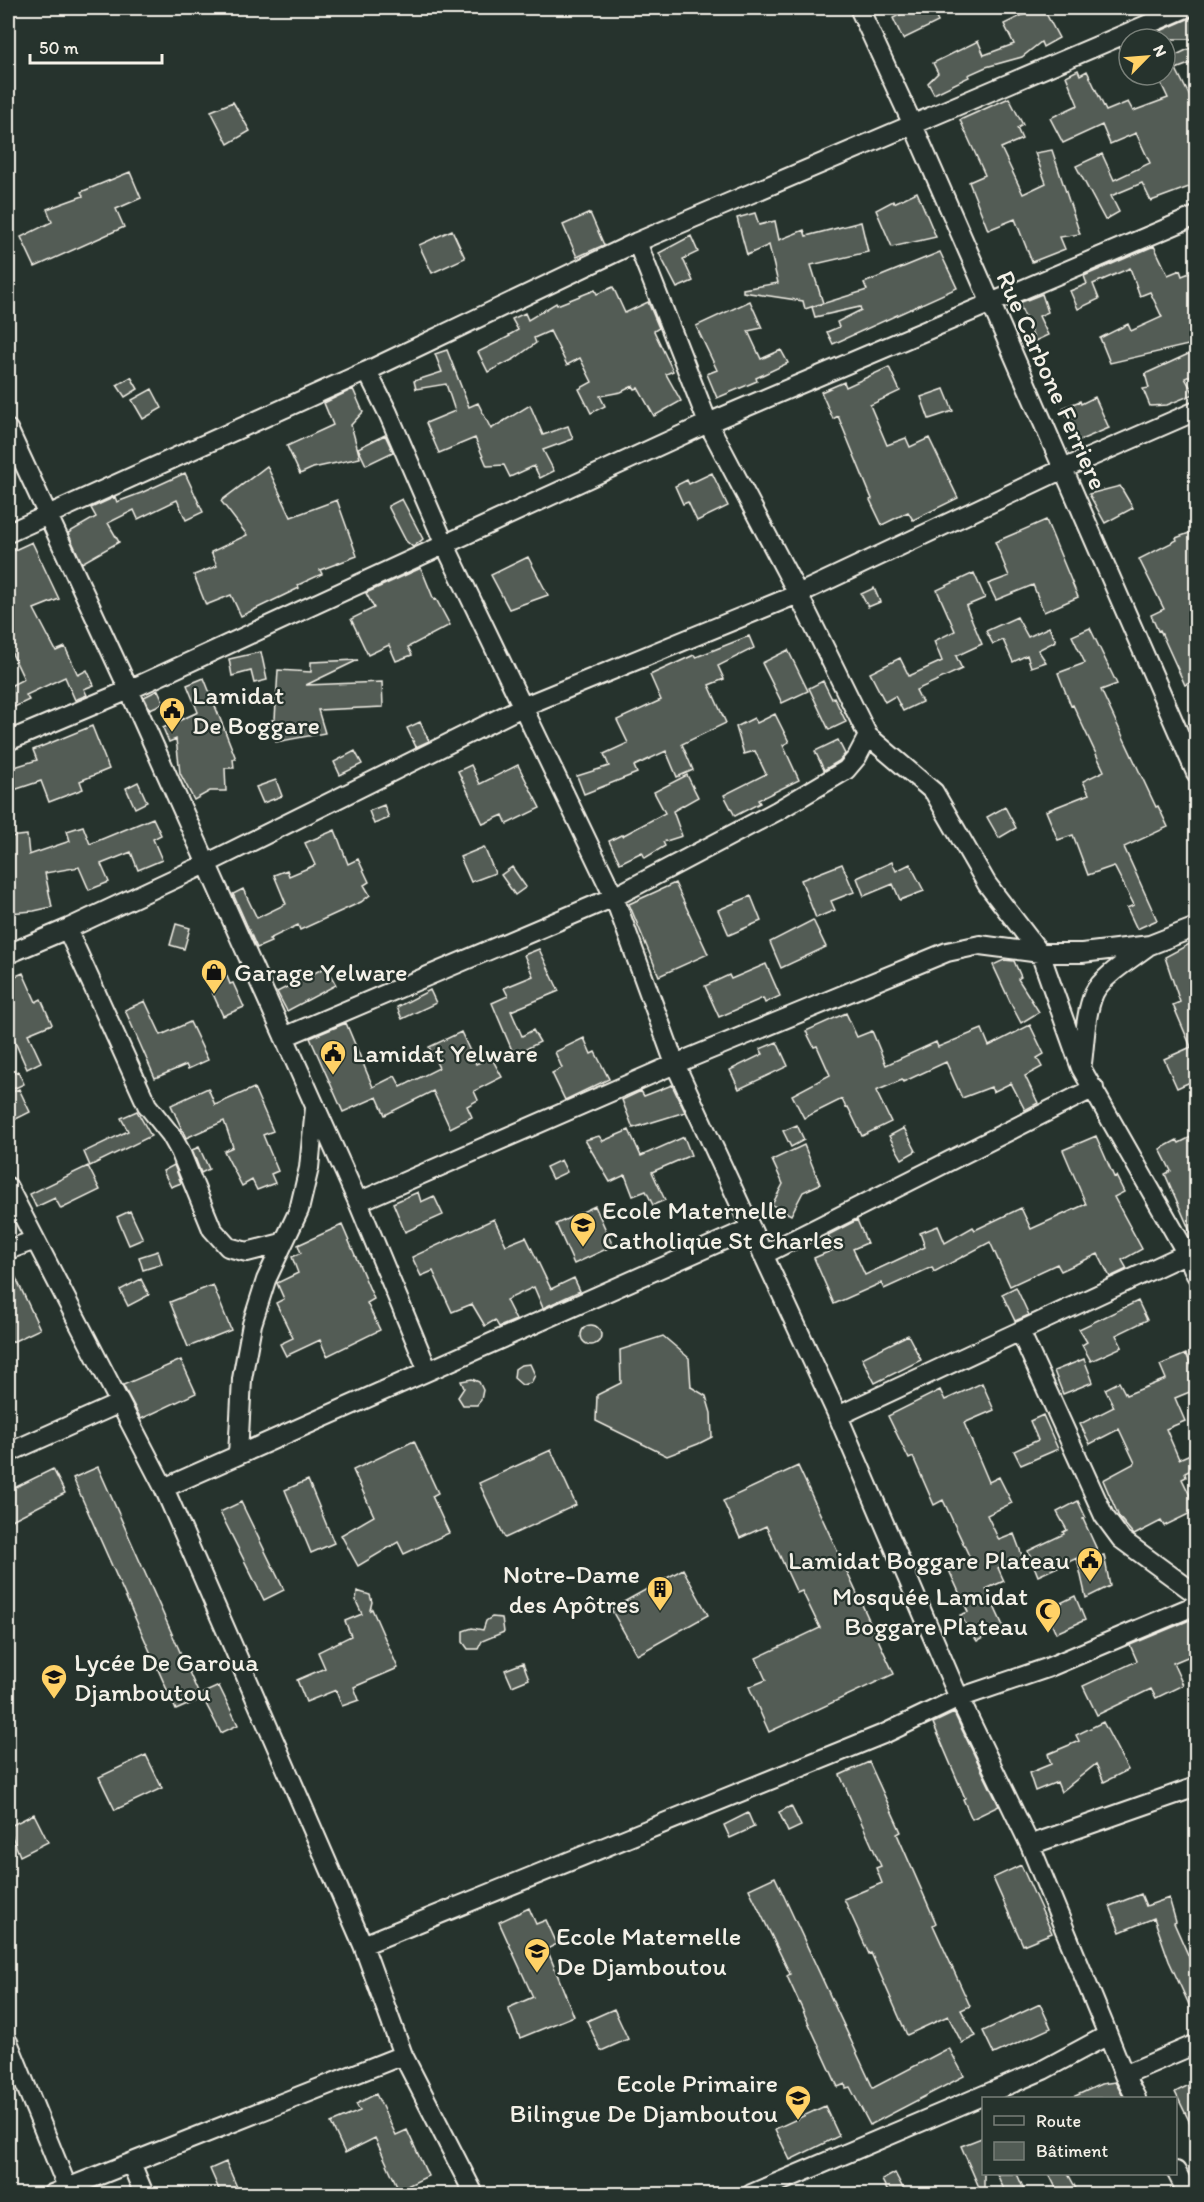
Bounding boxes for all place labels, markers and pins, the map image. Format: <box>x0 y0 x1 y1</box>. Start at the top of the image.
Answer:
place label: Lamidat De Boggare <box>192 679 320 741</box>
public building icon: Lamidat De Boggare <box>157 695 187 733</box>
place label: Garage Yelware <box>234 956 408 988</box>
shop icon: Garage Yelware <box>199 957 229 995</box>
place label: Lamidat Yelware <box>352 1037 538 1069</box>
public building icon: Lamidat Yelware <box>318 1038 348 1076</box>
place label: Ecole Maternelle Catholique St Charles <box>602 1194 844 1256</box>
school or university icon: Ecole Maternelle Catholique St Charles <box>568 1210 598 1248</box>
place label: Lamidat Boggare Plateau <box>788 1544 1070 1576</box>
public building icon: Lamidat Boggare Plateau <box>1075 1545 1105 1583</box>
place label: Notre-Dame des Apôtres <box>503 1558 640 1620</box>
building icon: Notre-Dame des Apôtres <box>645 1574 675 1612</box>
place label: Mosquée Lamidat Boggare Plateau <box>832 1580 1028 1642</box>
mosque icon: Mosquée Lamidat Boggare Plateau <box>1033 1596 1063 1634</box>
place label: Lycée De Garoua Djamboutou <box>74 1646 259 1708</box>
school or university icon: Lycée De Garoua Djamboutou <box>39 1662 69 1700</box>
place label: Ecole Maternelle De Djamboutou <box>556 1920 741 1982</box>
school or university icon: Ecole Maternelle De Djamboutou <box>522 1936 552 1974</box>
place label: Ecole Primaire Bilingue De Djamboutou <box>509 2067 778 2129</box>
school or university icon: Ecole Primaire Bilingue De Djamboutou <box>783 2083 813 2121</box>

